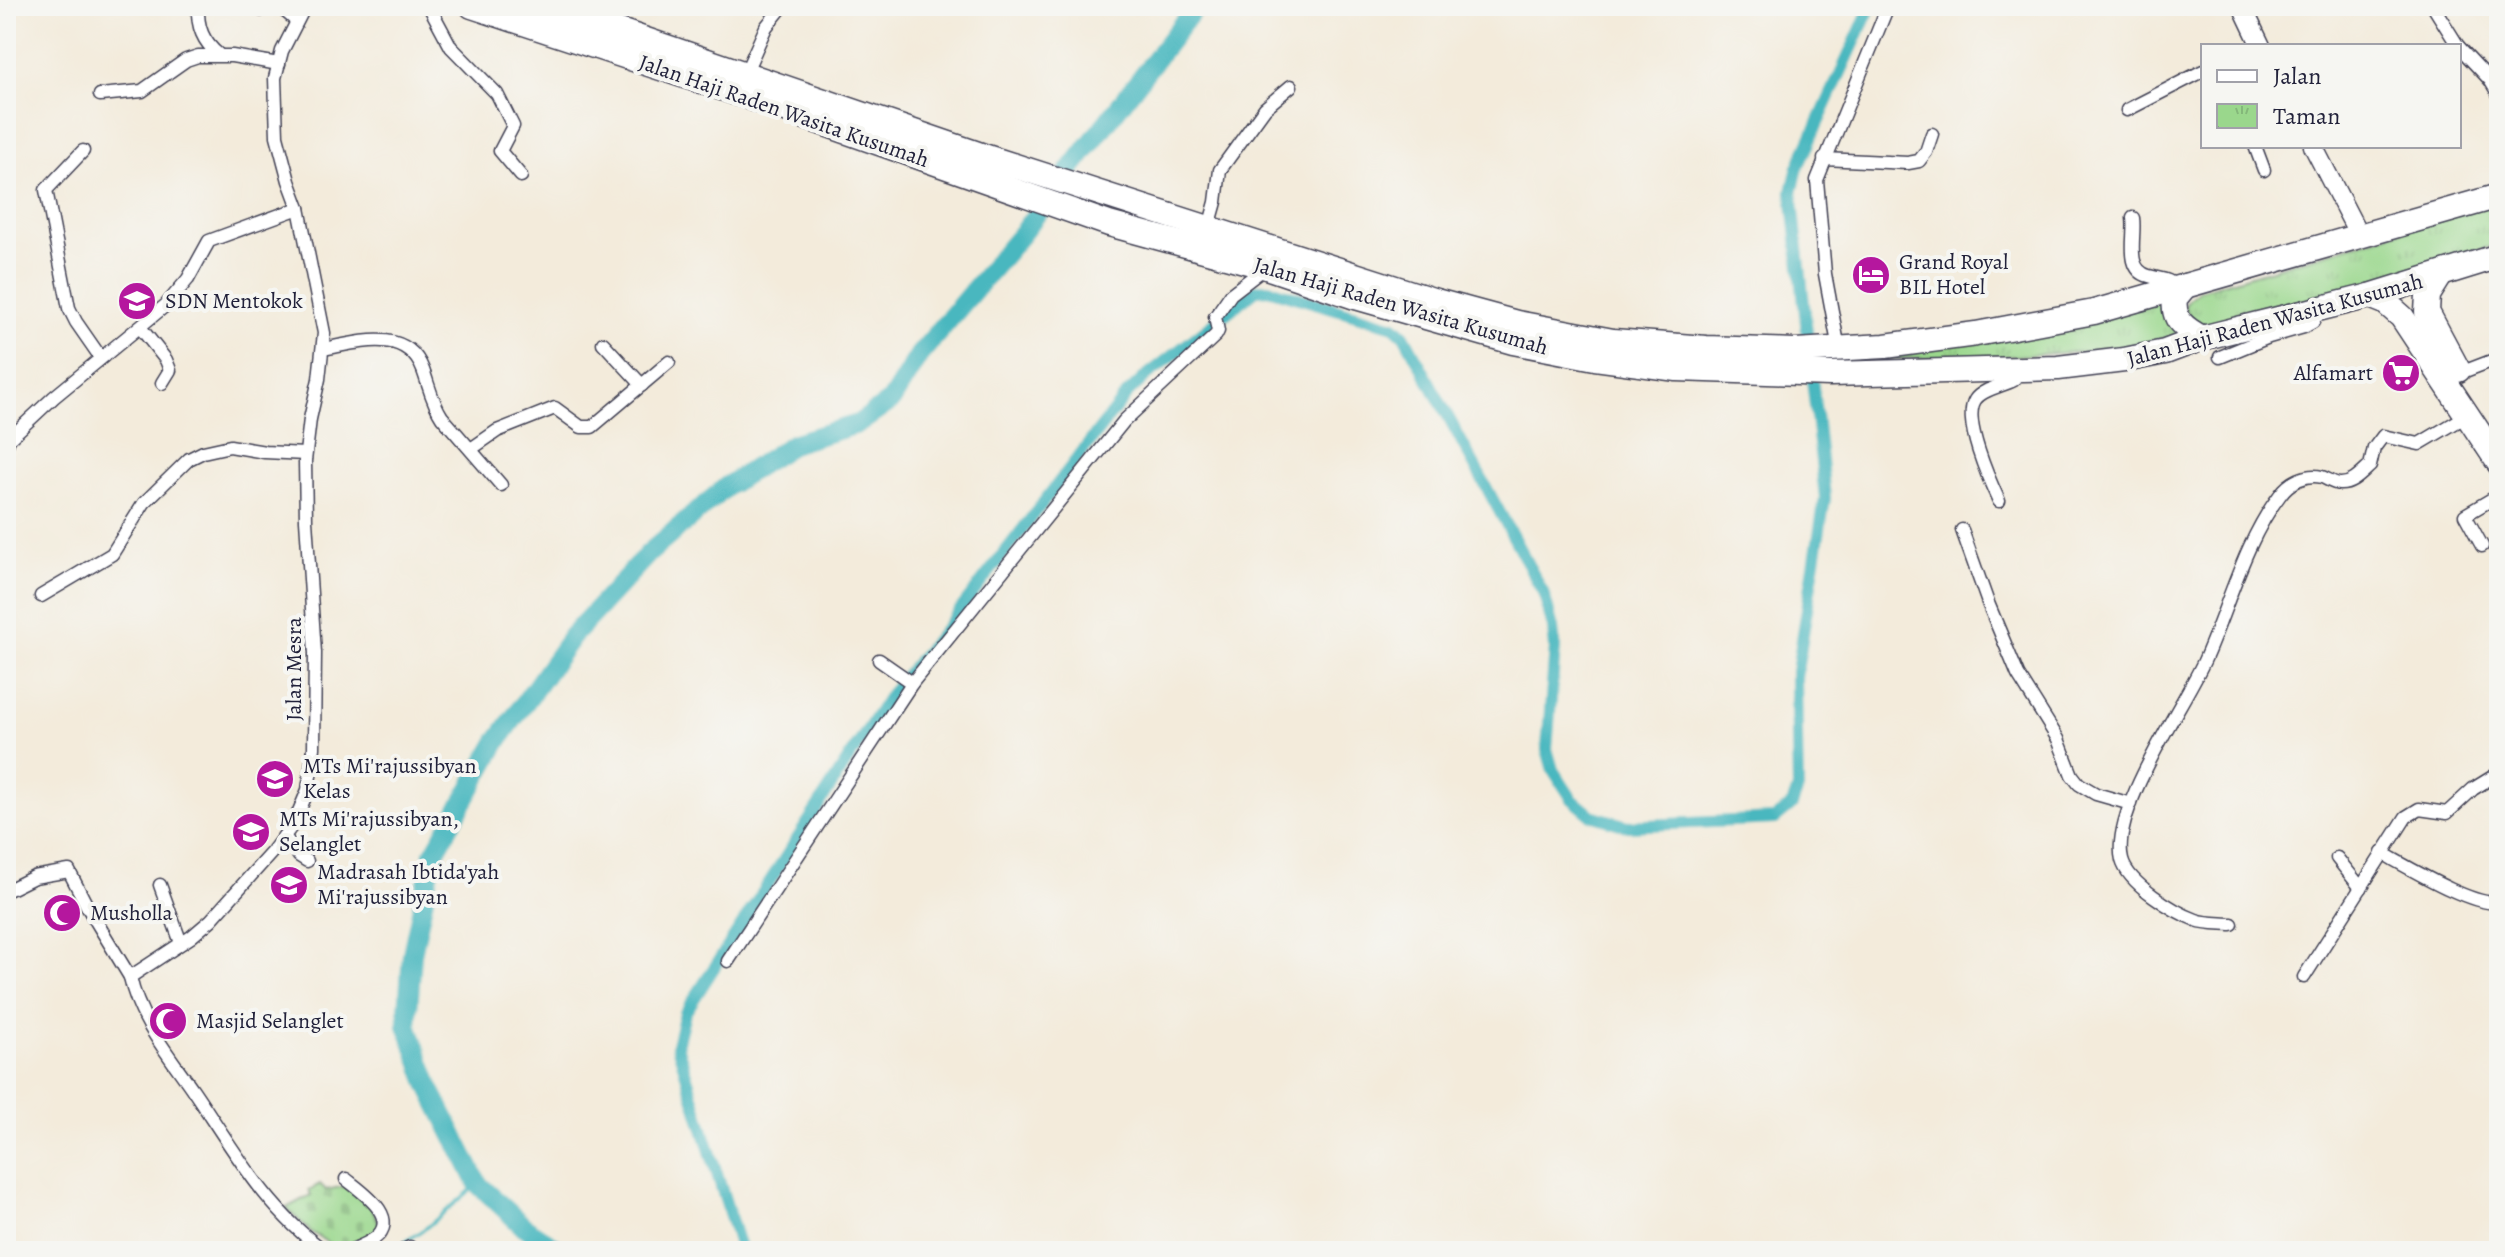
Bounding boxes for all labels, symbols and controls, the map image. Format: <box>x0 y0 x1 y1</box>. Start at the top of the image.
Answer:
legend <box>2201 44 2461 148</box>
street label: Jalan Haji Raden Wasita Kusumah <box>635 47 933 175</box>
text: Jalan <box>2273 60 2322 92</box>
text: Taman <box>2273 100 2340 132</box>
place label: Grand Royal BIL Hotel <box>1899 247 2008 302</box>
street label: Jalan Haji Raden Wasita Kusumah <box>1250 250 1552 363</box>
hotel icon: Grand Royal BIL Hotel <box>1850 254 1892 296</box>
street label: Jalan Haji Raden Wasita Kusumah <box>2124 266 2426 374</box>
school or university icon: SDN Mentokok <box>116 280 158 322</box>
place label: SDN Mentokok <box>165 286 303 316</box>
supermarket icon: Alfamart <box>2380 352 2422 394</box>
place label: Alfamart <box>2293 358 2373 388</box>
street label: Jalan Mesra <box>279 616 309 721</box>
place label: MTs Mi'rajussibyan Kelas <box>303 751 477 806</box>
school or university icon: MTs Mi'rajussibyan Kelas <box>254 758 296 800</box>
place label: MTs Mi'rajussibyan, Selanglet <box>279 804 459 859</box>
school or university icon: MTs Mi'rajussibyan, Selanglet <box>230 811 272 853</box>
place label: Madrasah Ibtida'yah Mi'rajussibyan <box>317 857 500 912</box>
school or university icon: Madrasah Ibtida'yah Mi'rajussibyan <box>268 864 310 906</box>
mosque icon: Musholla <box>41 892 83 934</box>
place label: Musholla <box>90 898 173 928</box>
mosque icon: Masjid Selanglet <box>147 1000 189 1042</box>
place label: Masjid Selanglet <box>196 1006 344 1036</box>

